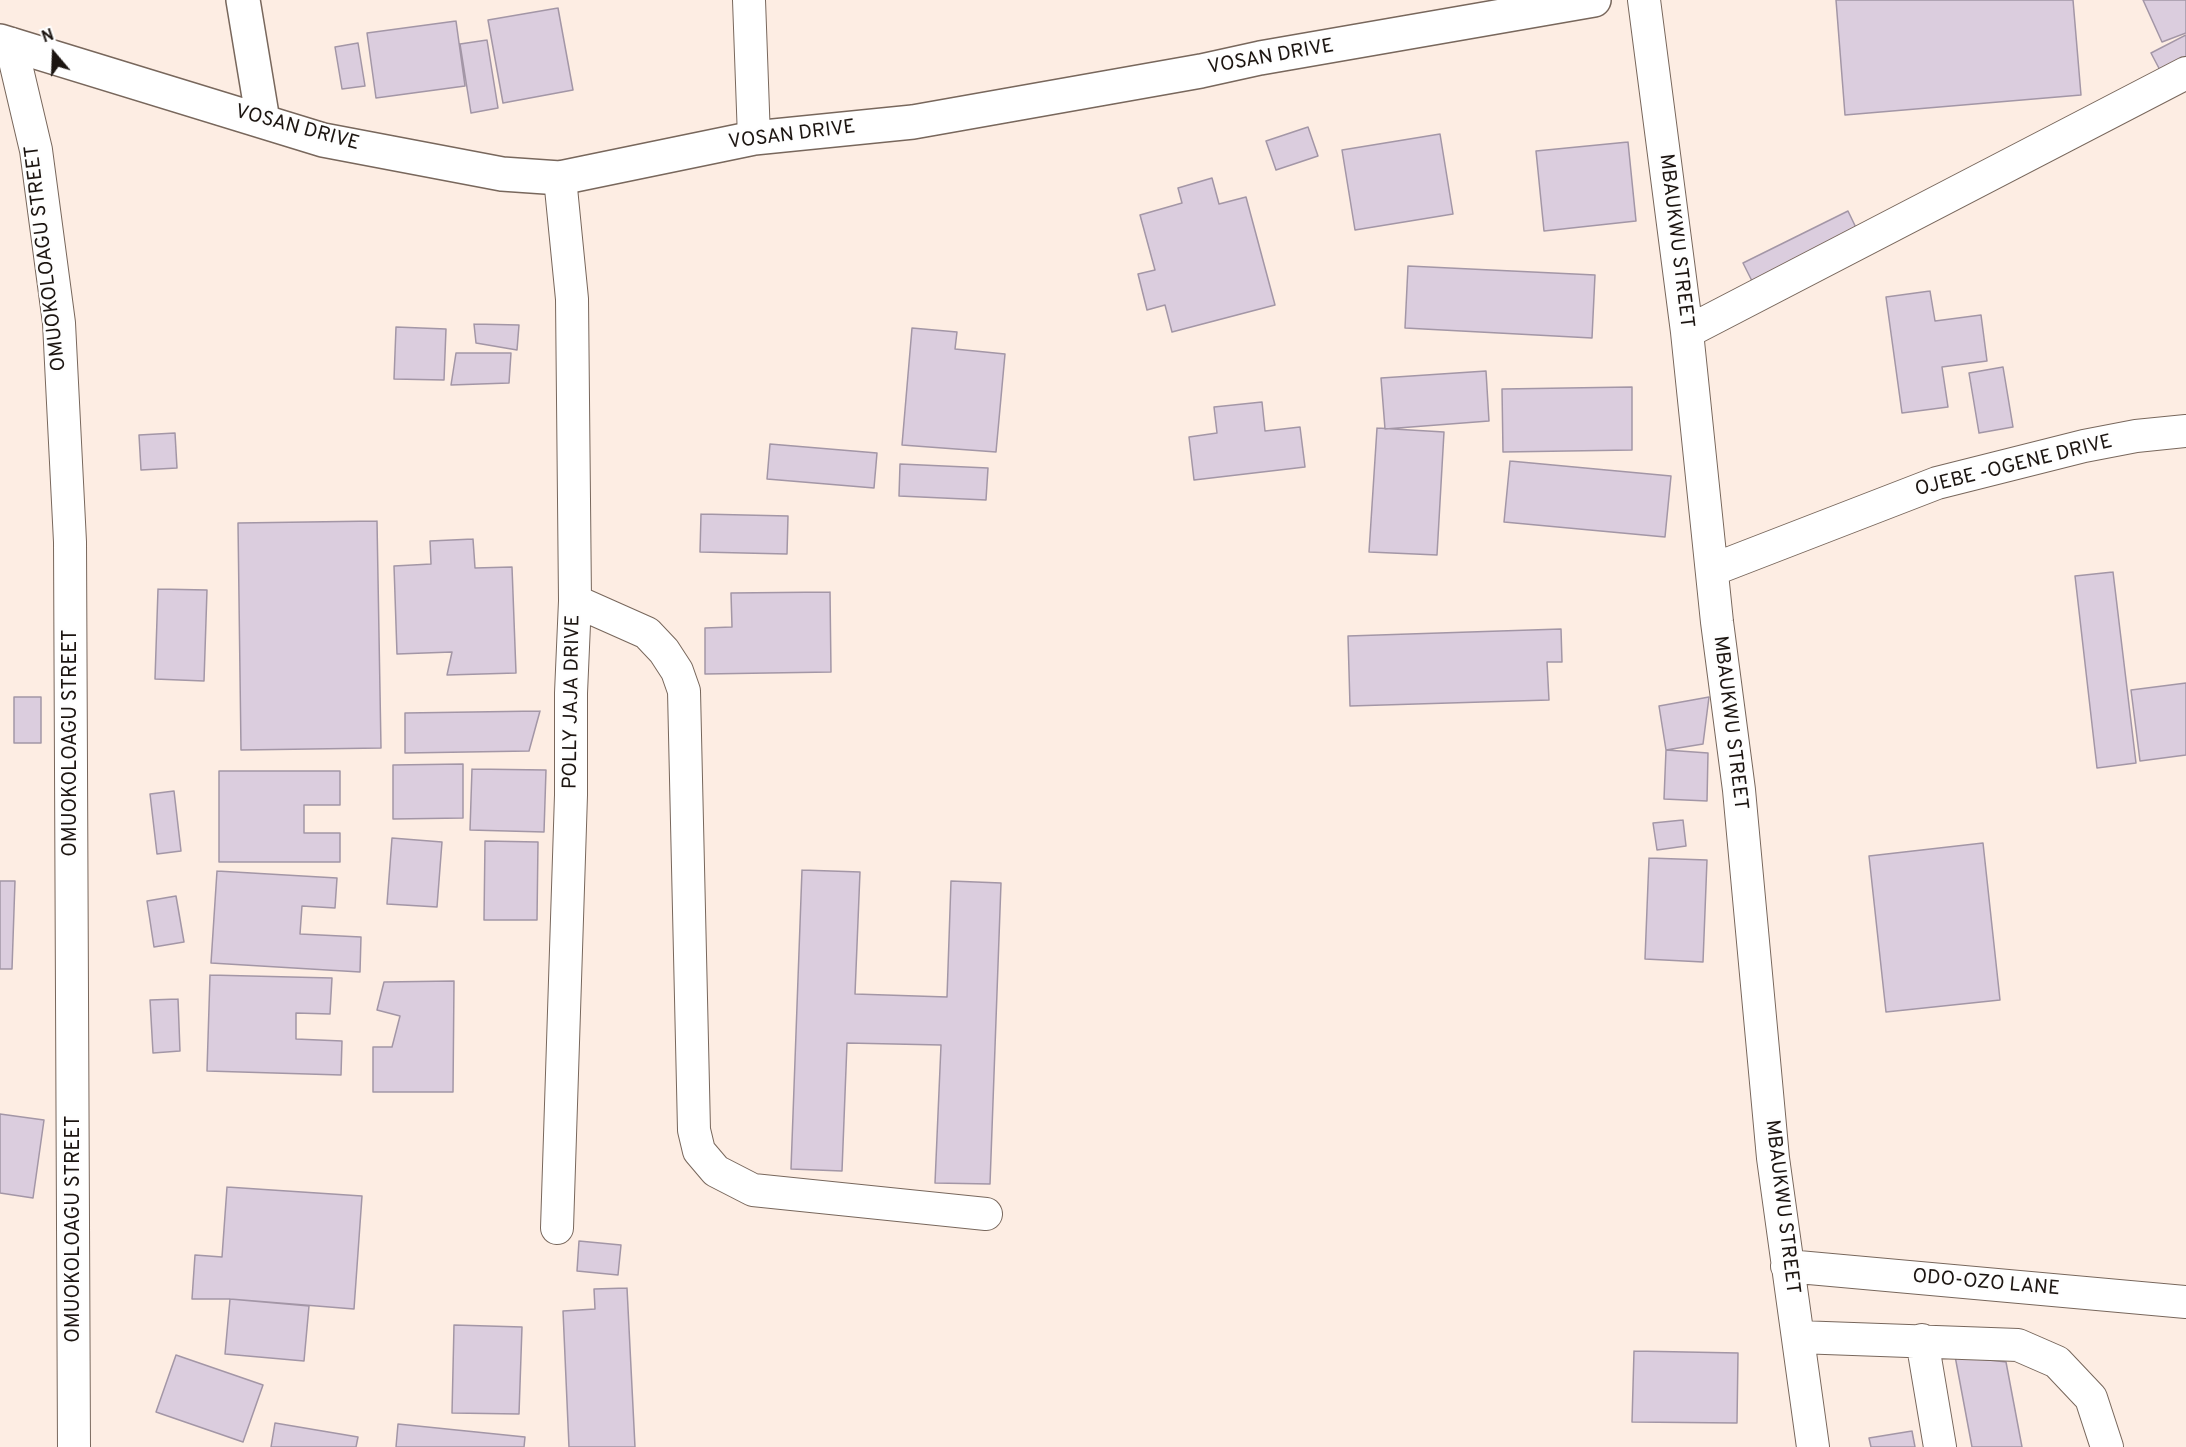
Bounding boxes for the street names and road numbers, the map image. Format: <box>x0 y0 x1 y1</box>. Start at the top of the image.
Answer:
street label: VOSAN DRIVE <box>1206 35 1336 81</box>
street label: VOSAN DRIVE <box>232 101 362 157</box>
street label: VOSAN DRIVE <box>727 116 857 156</box>
street label: OMUOKOLOAGU STREET <box>21 144 73 372</box>
street label: MBAUKWU STREET <box>1652 153 1698 329</box>
street label: OJEBE -OGENE DRIVE <box>1913 431 2115 503</box>
street label: POLLY JAJA DRIVE <box>559 615 587 789</box>
street label: OMUOKOLOAGU STREET <box>60 629 84 857</box>
street label: MBAUKWU STREET <box>1706 635 1752 811</box>
street label: OMUOKOLOAGU STREET <box>63 1115 87 1343</box>
street label: MBAUKWU STREET <box>1758 1119 1804 1295</box>
street label: ODO-OZO LANE <box>1911 1266 2061 1302</box>

